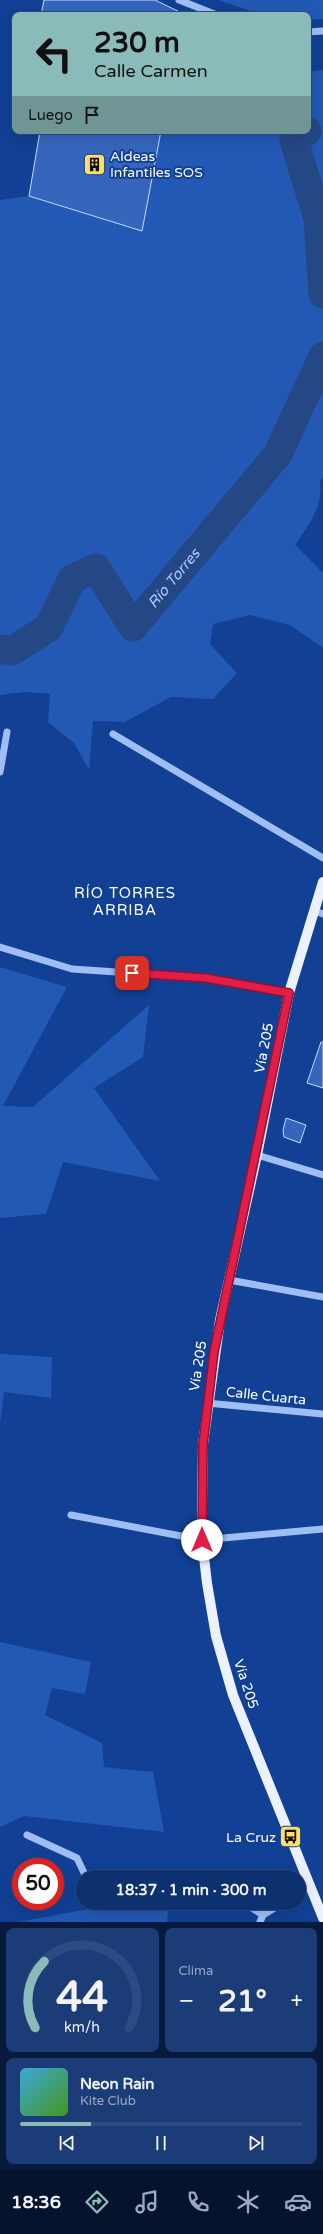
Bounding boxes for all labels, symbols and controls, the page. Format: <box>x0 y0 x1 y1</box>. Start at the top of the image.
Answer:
text: 230 m <box>94 26 180 60</box>
icon: left <box>28 28 80 80</box>
text: Calle Carmen <box>94 60 208 82</box>
icon: arrive <box>81 104 103 126</box>
text: Luego <box>28 106 73 124</box>
place label: Aldeas Infantiles SOS <box>110 148 203 181</box>
building icon: Aldeas Infantiles SOS <box>82 151 108 177</box>
water label: Río Torres <box>144 544 205 612</box>
district label: RÍO TORRES ARRIBA <box>74 884 176 919</box>
pin <box>115 956 149 990</box>
icon: arrive <box>121 962 143 984</box>
street label: Vía 205 <box>251 1021 277 1075</box>
street label: Vía 205 <box>186 1340 210 1392</box>
street label: Calle Cuarta <box>225 1383 307 1409</box>
position arrow <box>181 1519 223 1561</box>
street label: Vía 205 <box>230 1657 262 1711</box>
bus stop icon: La Cruz <box>278 1824 304 1850</box>
place label: La Cruz <box>226 1829 276 1846</box>
speed limit sign: 50 <box>12 1858 64 1910</box>
text: 18:37 · 1 min · 300 m <box>116 1881 266 1899</box>
text: Clima <box>179 1963 213 1979</box>
text: 44 <box>56 1973 108 2023</box>
text: 21° <box>218 1983 267 2020</box>
text: − <box>179 1988 194 2014</box>
text: + <box>291 1988 303 2014</box>
text: km/h <box>64 2019 100 2036</box>
text: Neon Rain <box>80 2075 154 2093</box>
text: Kite Club <box>80 2093 136 2109</box>
icon: previous <box>56 2132 78 2154</box>
icon: pause <box>150 2132 172 2154</box>
icon: next <box>245 2132 267 2154</box>
icon: directions <box>83 2188 111 2216</box>
icon: music <box>133 2188 161 2216</box>
icon: phone <box>184 2188 212 2216</box>
icon: climate <box>234 2188 262 2216</box>
icon: car <box>284 2188 312 2216</box>
text: 18:36 <box>11 2191 61 2213</box>

